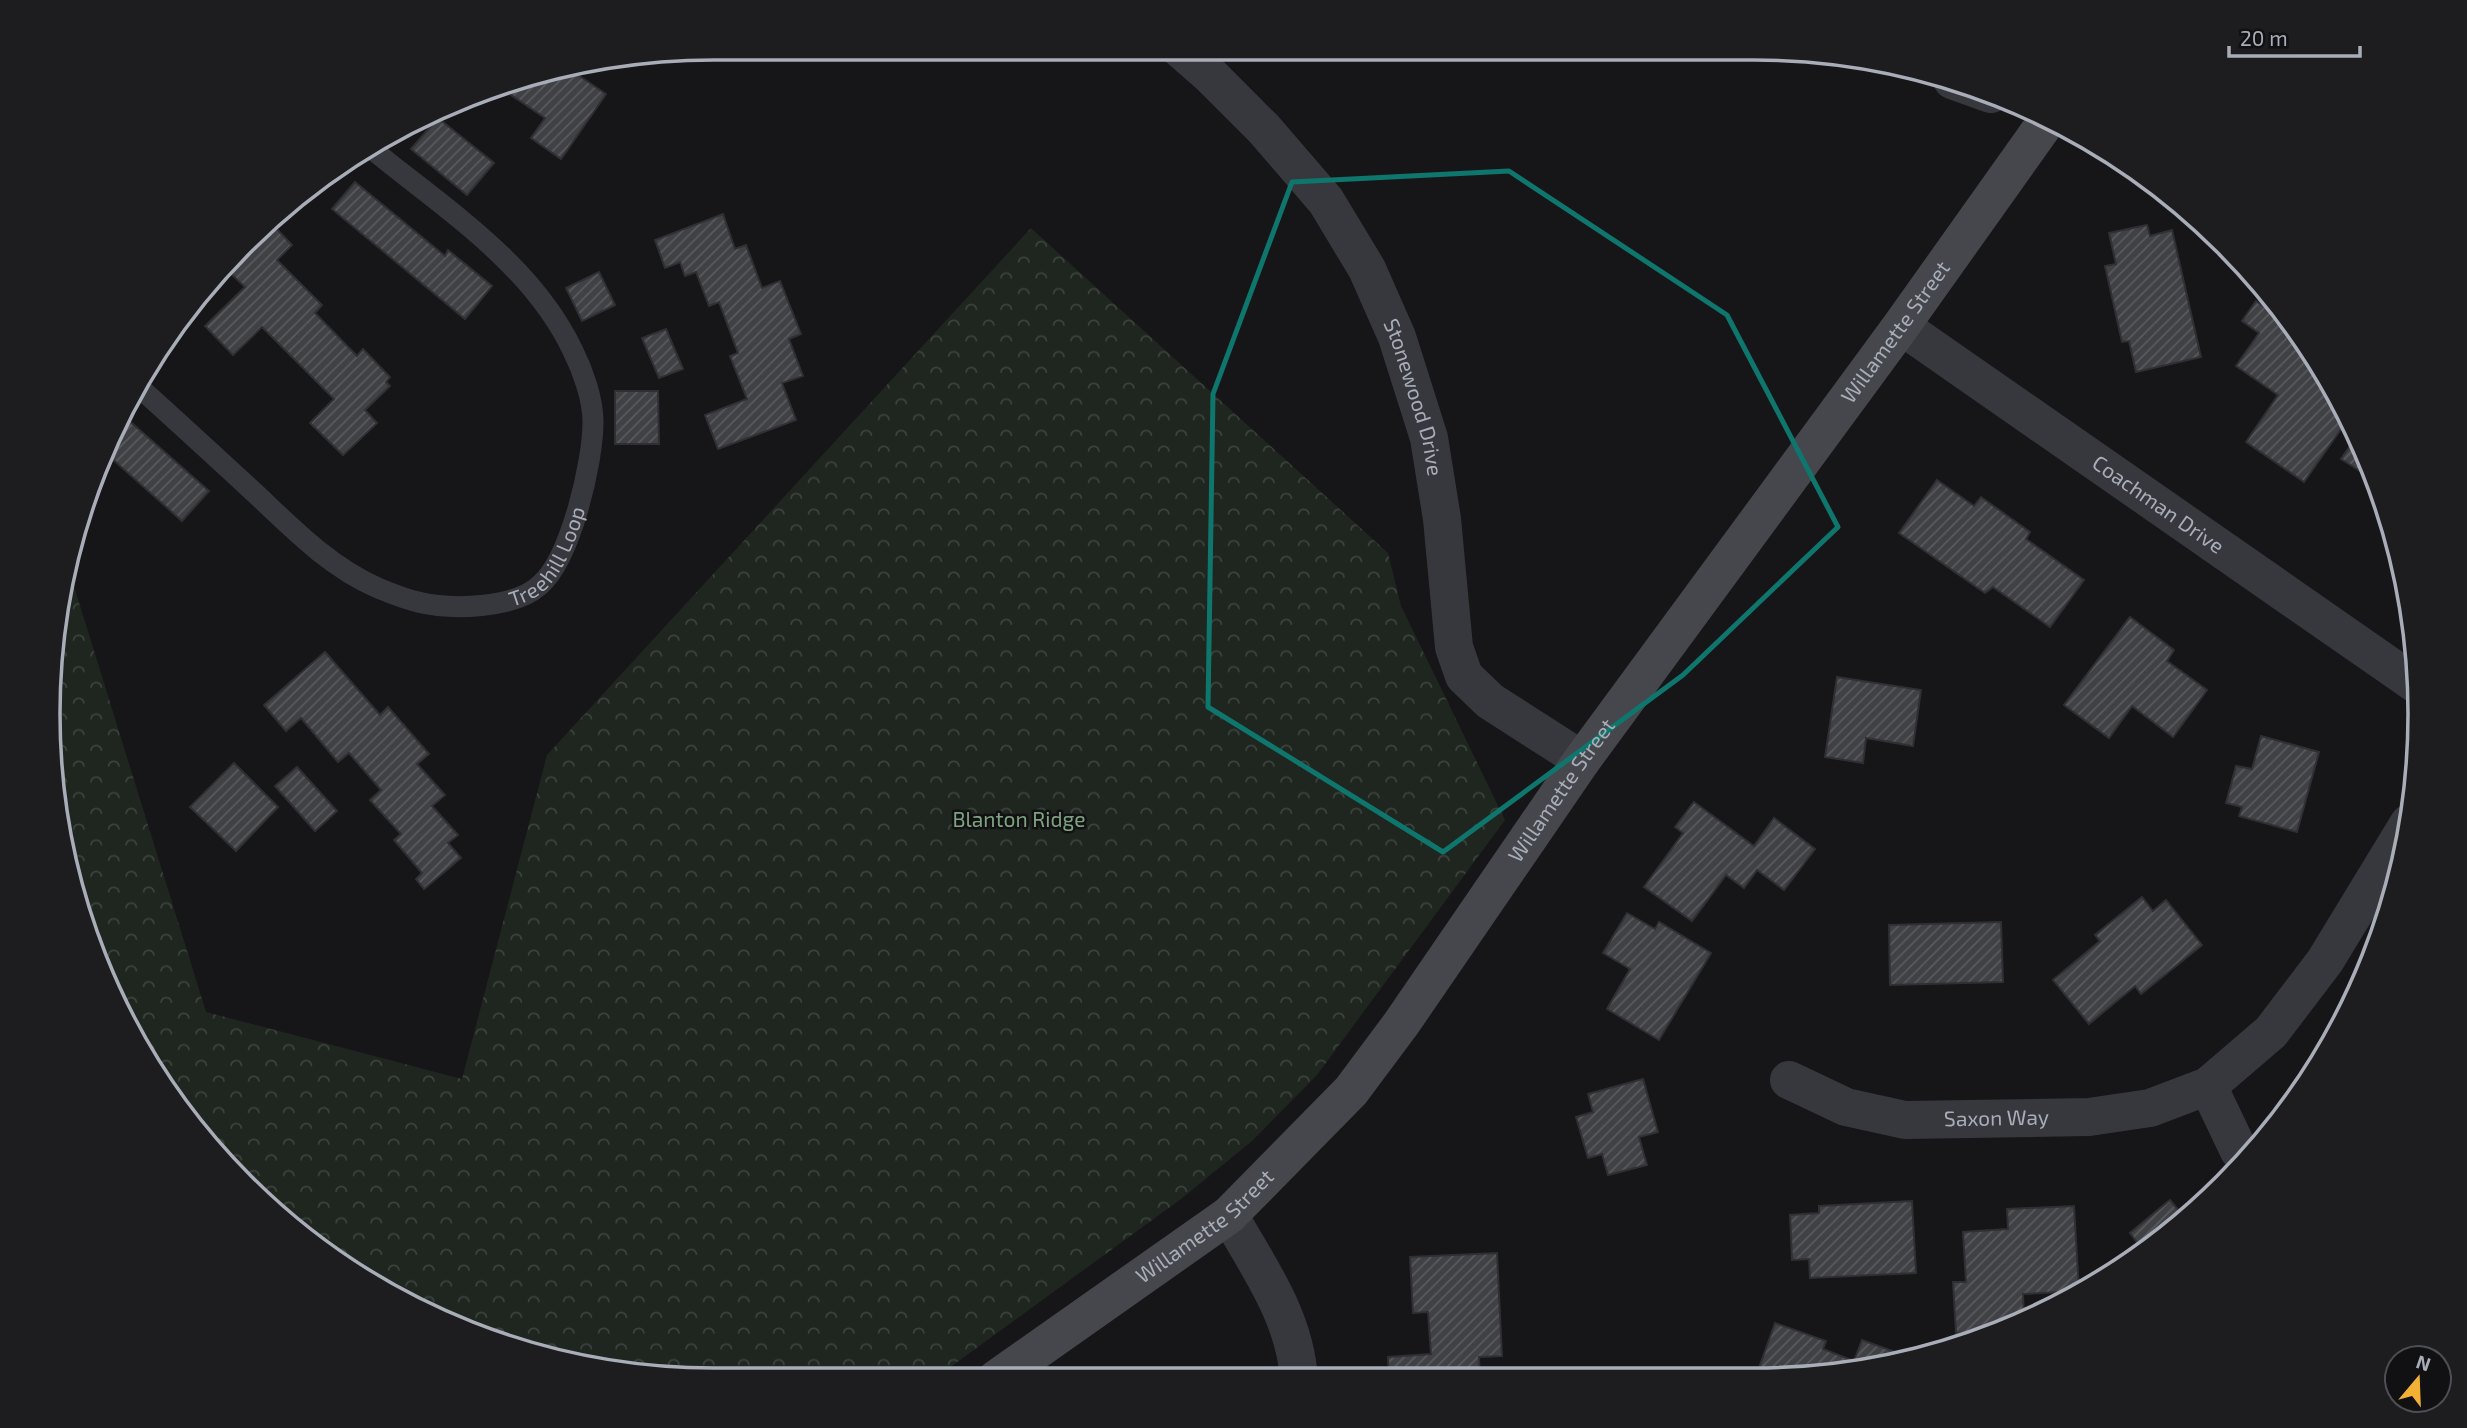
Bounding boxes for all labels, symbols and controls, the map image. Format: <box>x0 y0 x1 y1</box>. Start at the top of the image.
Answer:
scale bar <box>2229 14 2360 58</box>
text: 20 m <box>2240 25 2288 50</box>
street label: Willamette Street <box>1835 256 1954 407</box>
street label: Stonewood Drive <box>1379 314 1449 478</box>
street label: Coachman Drive <box>2088 449 2229 558</box>
street label: Treehill Loop <box>505 503 589 611</box>
street label: Willamette Street <box>1502 713 1619 866</box>
park label: Blanton Ridge <box>953 806 1085 831</box>
street label: Saxon Way <box>1944 1104 2049 1130</box>
street label: Willamette Street <box>1131 1163 1278 1288</box>
north arrow <box>2383 1344 2453 1414</box>
text: N <box>2413 1349 2434 1376</box>

